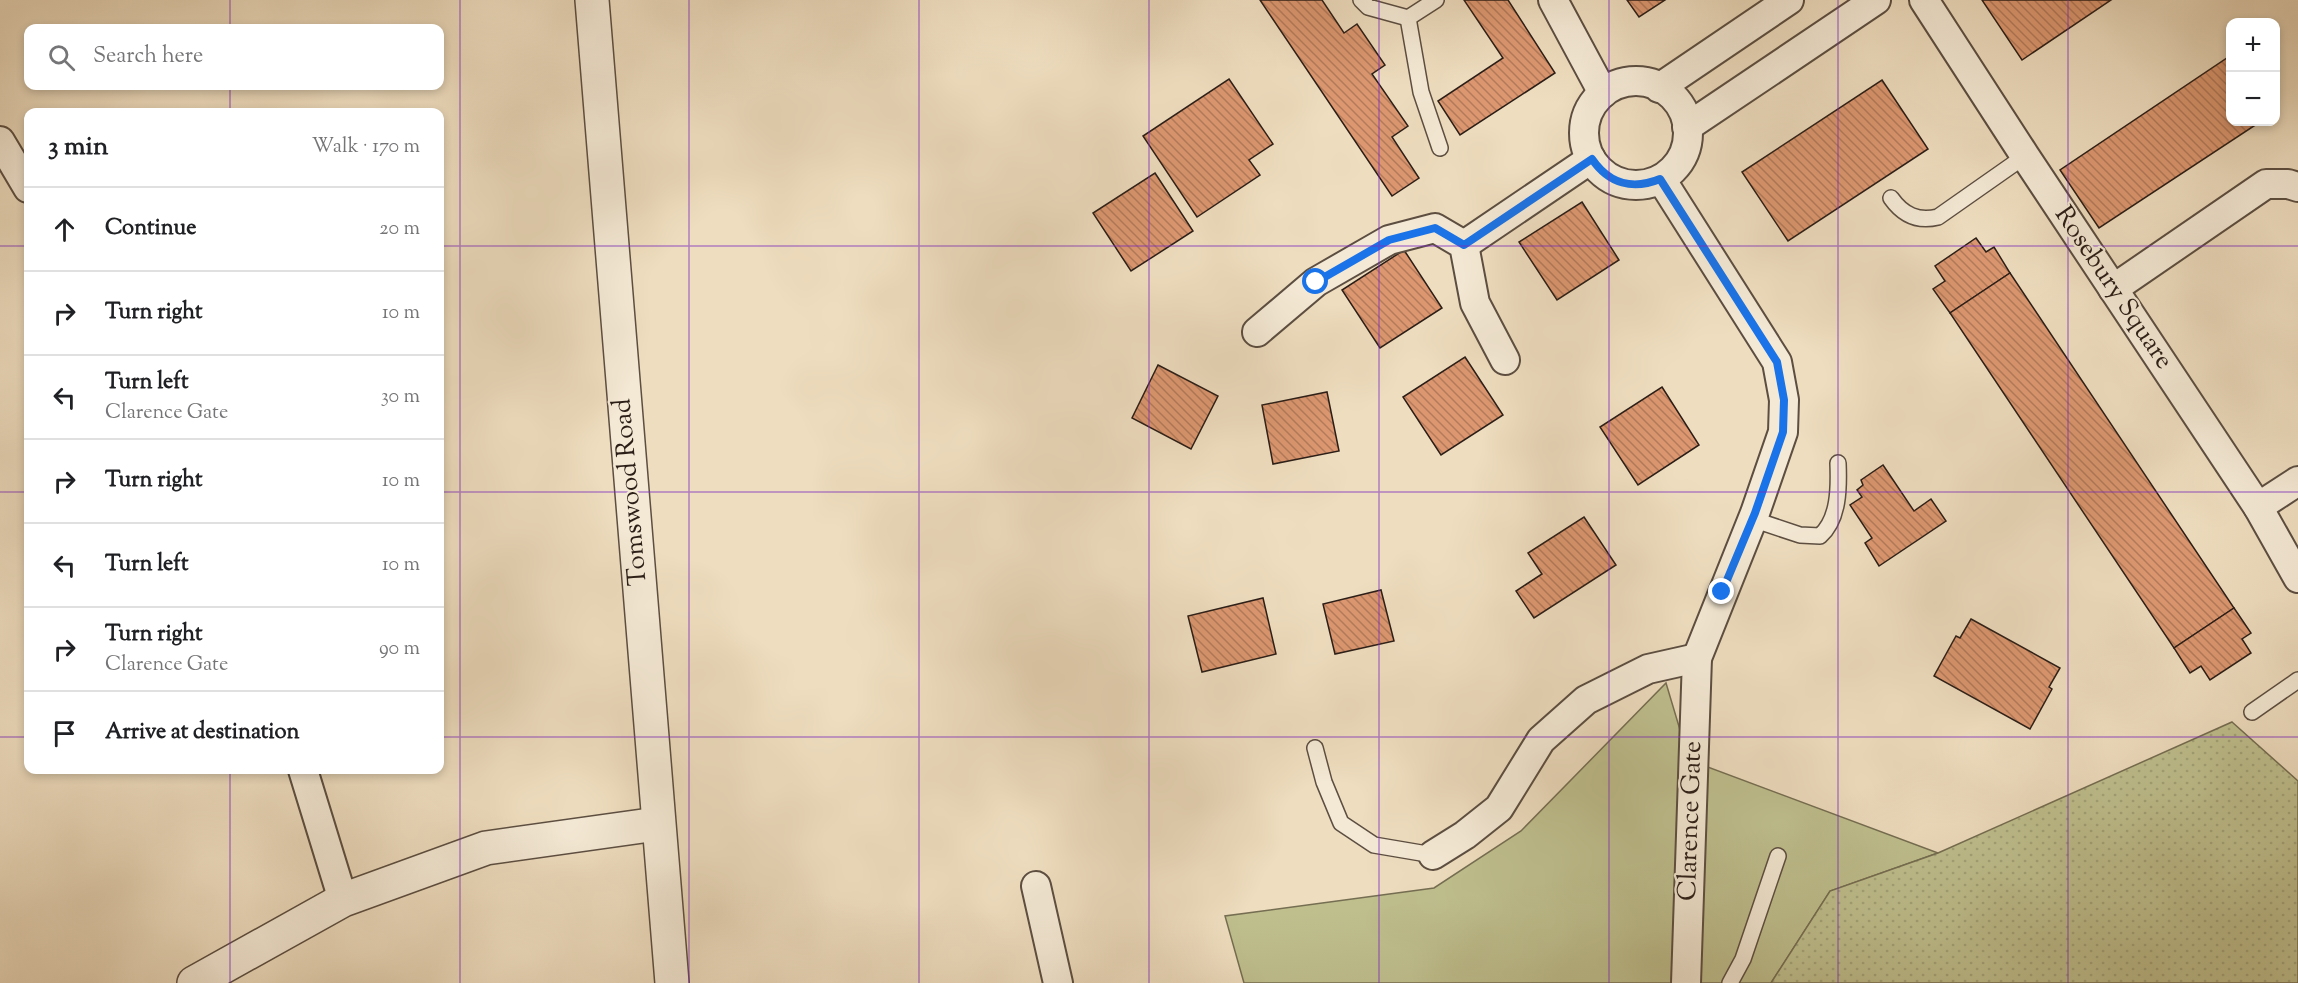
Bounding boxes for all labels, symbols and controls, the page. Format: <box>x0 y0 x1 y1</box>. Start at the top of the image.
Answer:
map controls <box>2226 18 2280 126</box>
button: + <box>2226 18 2280 72</box>
search box <box>24 24 444 90</box>
icon: search <box>45 41 78 74</box>
text: Search here <box>93 41 203 73</box>
button: − <box>2226 72 2280 126</box>
text: 3 min <box>48 129 108 166</box>
text: Walk · 170 m <box>312 133 420 162</box>
street label: Rosebury Square <box>2045 199 2181 377</box>
icon: ahead <box>48 213 81 246</box>
text: Continue <box>105 213 196 245</box>
text: 20 m <box>379 215 420 244</box>
route start <box>1302 268 1328 294</box>
icon: right <box>48 297 81 330</box>
text: Turn right <box>105 297 202 329</box>
text: 10 m <box>382 299 420 328</box>
text: Turn left <box>105 367 188 399</box>
icon: left <box>48 381 81 414</box>
text: 30 m <box>381 383 420 412</box>
street label: Tomswood Road <box>604 397 658 587</box>
text: Clarence Gate <box>105 399 228 428</box>
icon: right <box>48 465 81 498</box>
text: Turn right <box>105 465 202 497</box>
text: 10 m <box>382 467 420 496</box>
icon: left <box>48 549 81 582</box>
text: Turn left <box>105 549 188 581</box>
text: 10 m <box>382 551 420 580</box>
route end <box>1708 578 1734 604</box>
text: Turn right <box>105 619 202 651</box>
icon: right <box>48 633 81 666</box>
text: 90 m <box>379 635 420 664</box>
text: Clarence Gate <box>105 651 228 680</box>
icon: arrive <box>48 717 81 750</box>
text: Arrive at destination <box>105 717 300 749</box>
street label: Clarence Gate <box>1670 740 1712 902</box>

